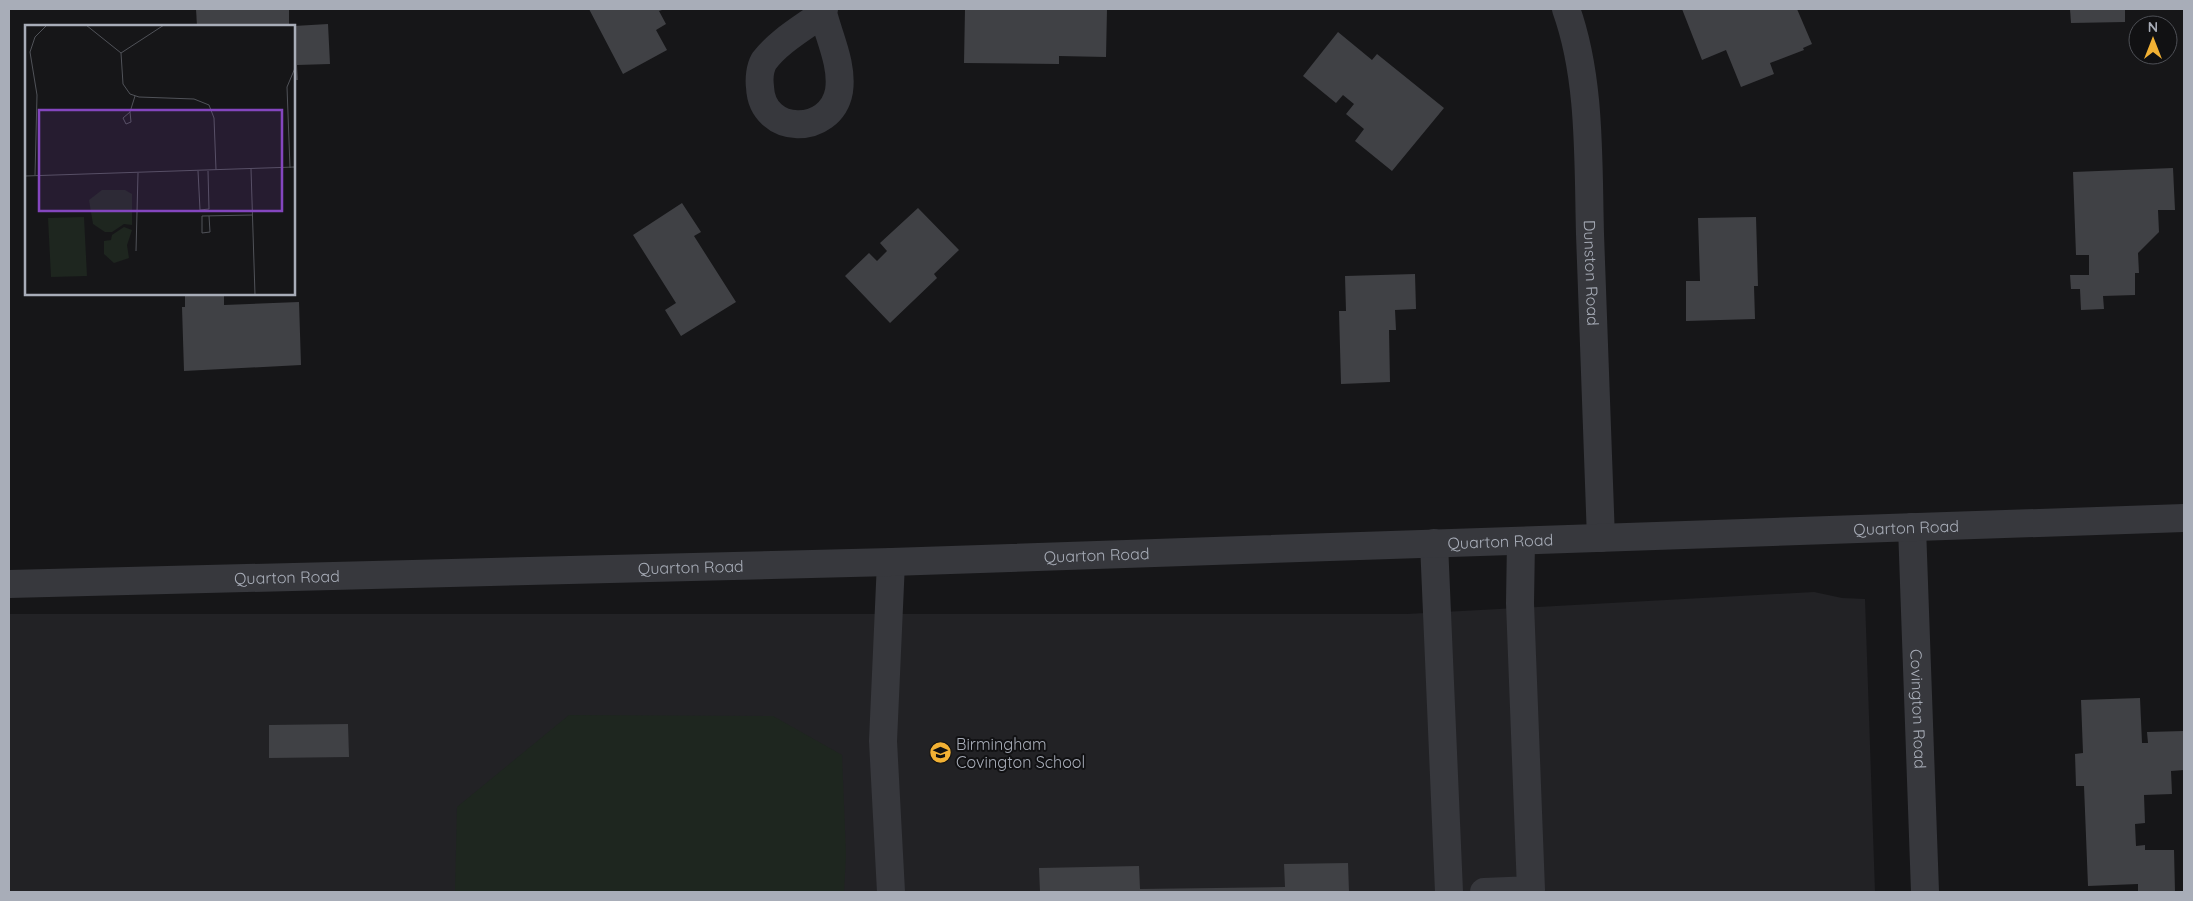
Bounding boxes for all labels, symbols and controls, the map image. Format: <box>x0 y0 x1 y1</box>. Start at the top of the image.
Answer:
north arrow <box>2128 15 2178 65</box>
text: N <box>2148 18 2158 36</box>
inset map <box>25 25 295 295</box>
street label: Dunston Road <box>1580 220 1603 326</box>
street label: Quarton Road <box>1853 516 1959 539</box>
street label: Quarton Road <box>1447 529 1554 553</box>
street label: Quarton Road <box>1043 543 1150 567</box>
street label: Quarton Road <box>638 556 744 578</box>
street label: Quarton Road <box>234 566 340 588</box>
street label: Covington Road <box>1906 649 1931 769</box>
place label: Birmingham Covington School <box>956 734 1085 772</box>
school or university icon: Birmingham Covington School <box>928 741 952 765</box>

